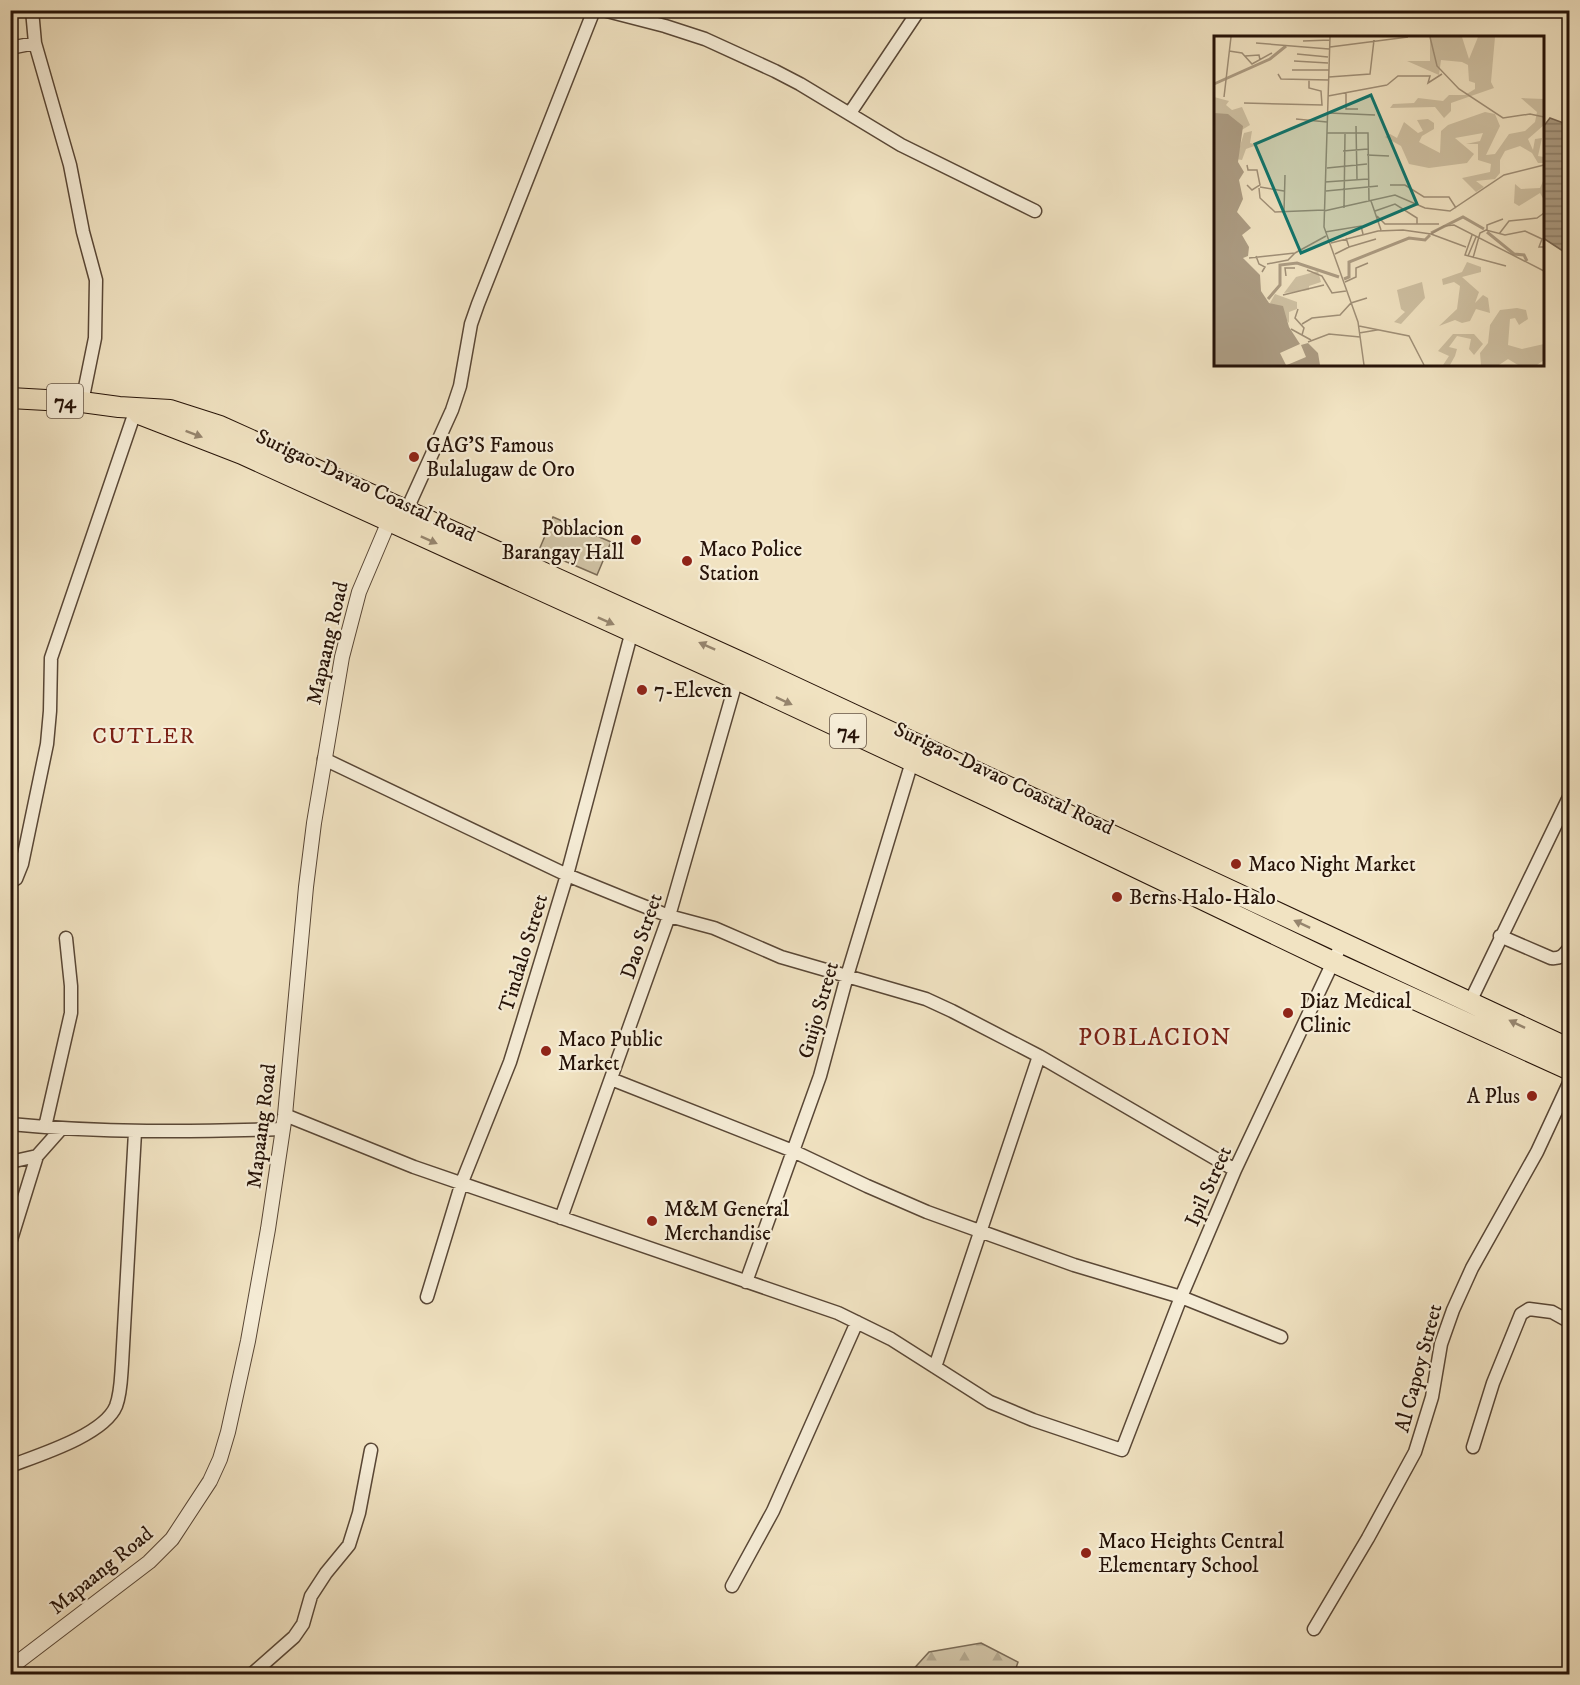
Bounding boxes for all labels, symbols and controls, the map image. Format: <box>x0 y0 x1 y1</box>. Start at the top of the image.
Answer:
inset map <box>1214 36 1544 366</box>
road number: 74 <box>47 384 83 418</box>
street label: Surigao-Davao Coastal Road <box>251 423 480 549</box>
one-way arrow <box>185 430 203 439</box>
place label: GAG'S Famous Bulalugaw de Oro <box>426 433 575 483</box>
marker: GAG'S Famous Bulalugaw de Oro <box>407 450 421 464</box>
place label: Poblacion Barangay Hall <box>501 516 625 566</box>
marker: Poblacion Barangay Hall <box>629 533 643 547</box>
one-way arrow <box>420 536 437 545</box>
place label: Maco Police Station <box>699 537 803 587</box>
marker: Maco Police Station <box>680 554 694 568</box>
street label: Mapaang Road <box>301 579 355 707</box>
one-way arrow <box>598 616 616 626</box>
one-way arrow <box>697 641 715 651</box>
place label: 7-Eleven <box>654 678 732 704</box>
marker: 7-Eleven <box>635 683 649 697</box>
one-way arrow <box>775 697 793 707</box>
road number: 74 <box>830 714 866 748</box>
street label: Surigao-Davao Coastal Road <box>889 716 1118 842</box>
district label: CUTLER <box>92 723 196 750</box>
place label: Maco Night Market <box>1248 852 1416 878</box>
marker: Maco Night Market <box>1229 857 1243 871</box>
place label: Berns Halo-Halo <box>1129 885 1276 911</box>
street label: Dao Street <box>615 890 669 983</box>
marker: Berns Halo-Halo <box>1110 890 1124 904</box>
street label: Tindalo Street <box>494 891 554 1016</box>
one-way arrow <box>1293 920 1310 929</box>
street label: Guijo Street <box>793 959 845 1062</box>
place label: Diaz Medical Clinic <box>1300 989 1412 1039</box>
marker: Diaz Medical Clinic <box>1281 1006 1295 1020</box>
one-way arrow <box>1508 1020 1525 1029</box>
district label: POBLACION <box>1078 1023 1232 1053</box>
place label: Maco Public Market <box>558 1027 663 1077</box>
marker: Maco Public Market <box>539 1044 553 1058</box>
street label: Mapaang Road <box>241 1062 283 1190</box>
place label: A Plus <box>1467 1084 1520 1110</box>
marker: A Plus <box>1525 1089 1539 1103</box>
street label: Ipil Street <box>1180 1142 1238 1230</box>
place label: M&M General Merchandise <box>664 1197 790 1247</box>
marker: M&M General Merchandise <box>645 1214 659 1228</box>
street label: Al Capoy Street <box>1389 1301 1449 1435</box>
street label: Mapaang Road <box>45 1521 159 1620</box>
place label: Maco Heights Central Elementary School <box>1098 1529 1285 1579</box>
marker: Maco Heights Central Elementary School <box>1079 1546 1093 1560</box>

